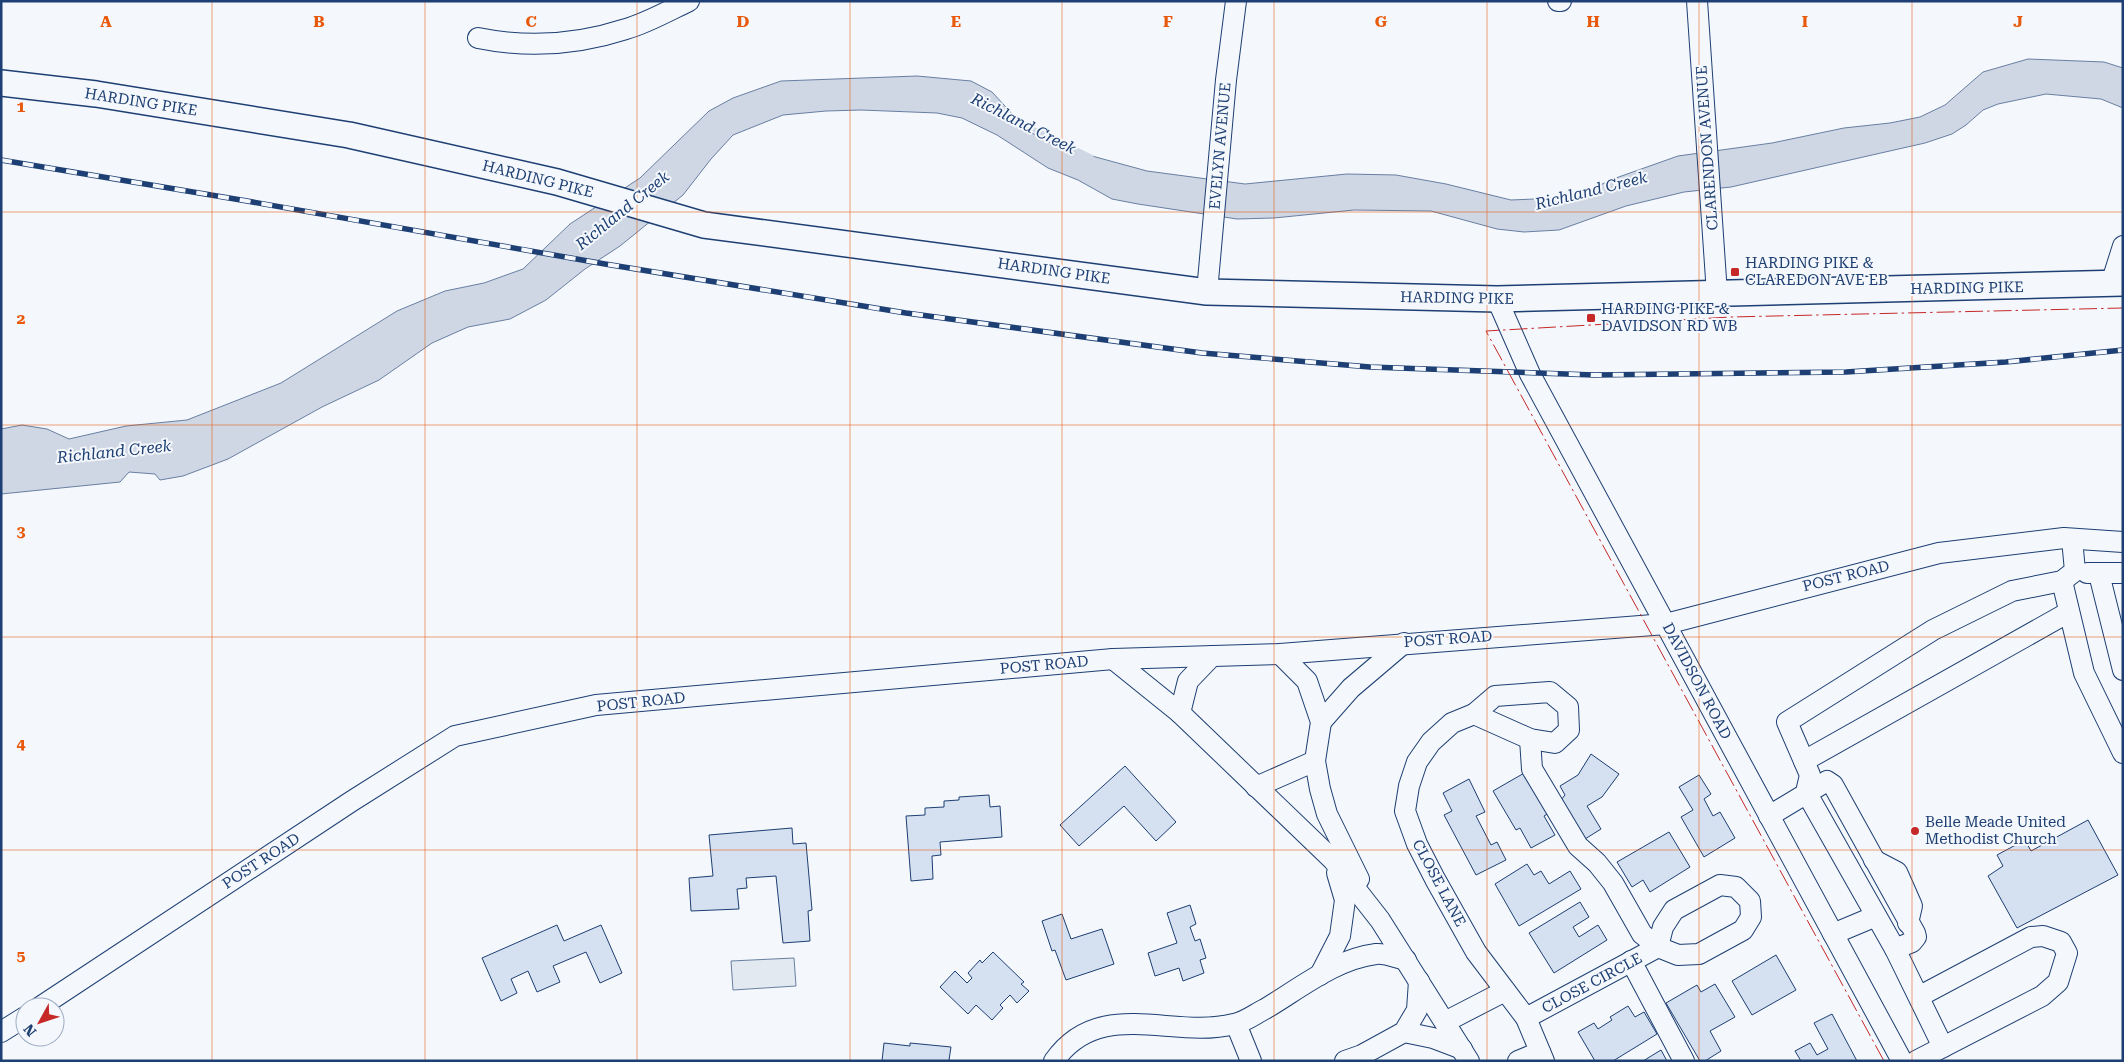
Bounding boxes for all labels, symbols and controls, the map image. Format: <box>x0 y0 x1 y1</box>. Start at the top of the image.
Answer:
text: A <box>100 12 112 31</box>
text: B <box>313 12 325 31</box>
text: C <box>525 12 537 31</box>
text: D <box>737 12 750 31</box>
text: E <box>951 12 961 31</box>
text: F <box>1163 12 1173 31</box>
text: G <box>1375 12 1388 31</box>
text: H <box>1586 12 1600 31</box>
text: I <box>1802 12 1808 31</box>
text: J <box>2013 12 2023 31</box>
street label: CLARENDON AVENUE <box>1692 65 1722 231</box>
street label: EVELYN AVENUE <box>1205 82 1235 210</box>
street label: HARDING PIKE <box>83 84 199 120</box>
water label: Richland Creek <box>967 88 1080 158</box>
text: 1 <box>17 97 26 116</box>
street label: HARDING PIKE <box>481 157 595 201</box>
water label: Richland Creek <box>571 167 673 255</box>
water label: Richland Creek <box>1532 167 1649 214</box>
street label: HARDING PIKE <box>996 254 1112 288</box>
place label: HARDING PIKE & CLAREDON AVE EB <box>1745 254 1888 289</box>
marker: HARDING PIKE & CLAREDON AVE EB <box>1729 266 1741 278</box>
street label: HARDING PIKE <box>1910 278 2024 298</box>
street label: HARDING PIKE <box>1400 288 1514 308</box>
place label: HARDING PIKE & DAVIDSON RD WB <box>1601 300 1737 335</box>
text: 2 <box>17 309 26 328</box>
marker: HARDING PIKE & DAVIDSON RD WB <box>1585 312 1597 324</box>
water label: Richland Creek <box>55 436 172 467</box>
text: 3 <box>17 522 26 541</box>
street label: POST ROAD <box>1801 557 1891 595</box>
street label: DAVIDSON ROAD <box>1659 620 1735 742</box>
street label: POST ROAD <box>1403 627 1493 651</box>
street label: POST ROAD <box>999 652 1089 678</box>
street label: POST ROAD <box>596 688 686 716</box>
text: 4 <box>17 734 26 753</box>
place label: Belle Meade United Methodist Church <box>1925 813 2066 848</box>
marker: Belle Meade United Methodist Church <box>1909 825 1921 837</box>
street label: POST ROAD <box>219 829 303 893</box>
street label: CLOSE LANE <box>1408 836 1470 930</box>
text: 5 <box>17 946 26 965</box>
street label: CLOSE CIRCLE <box>1539 949 1645 1017</box>
north arrow <box>15 997 65 1047</box>
text: N <box>20 1021 40 1040</box>

